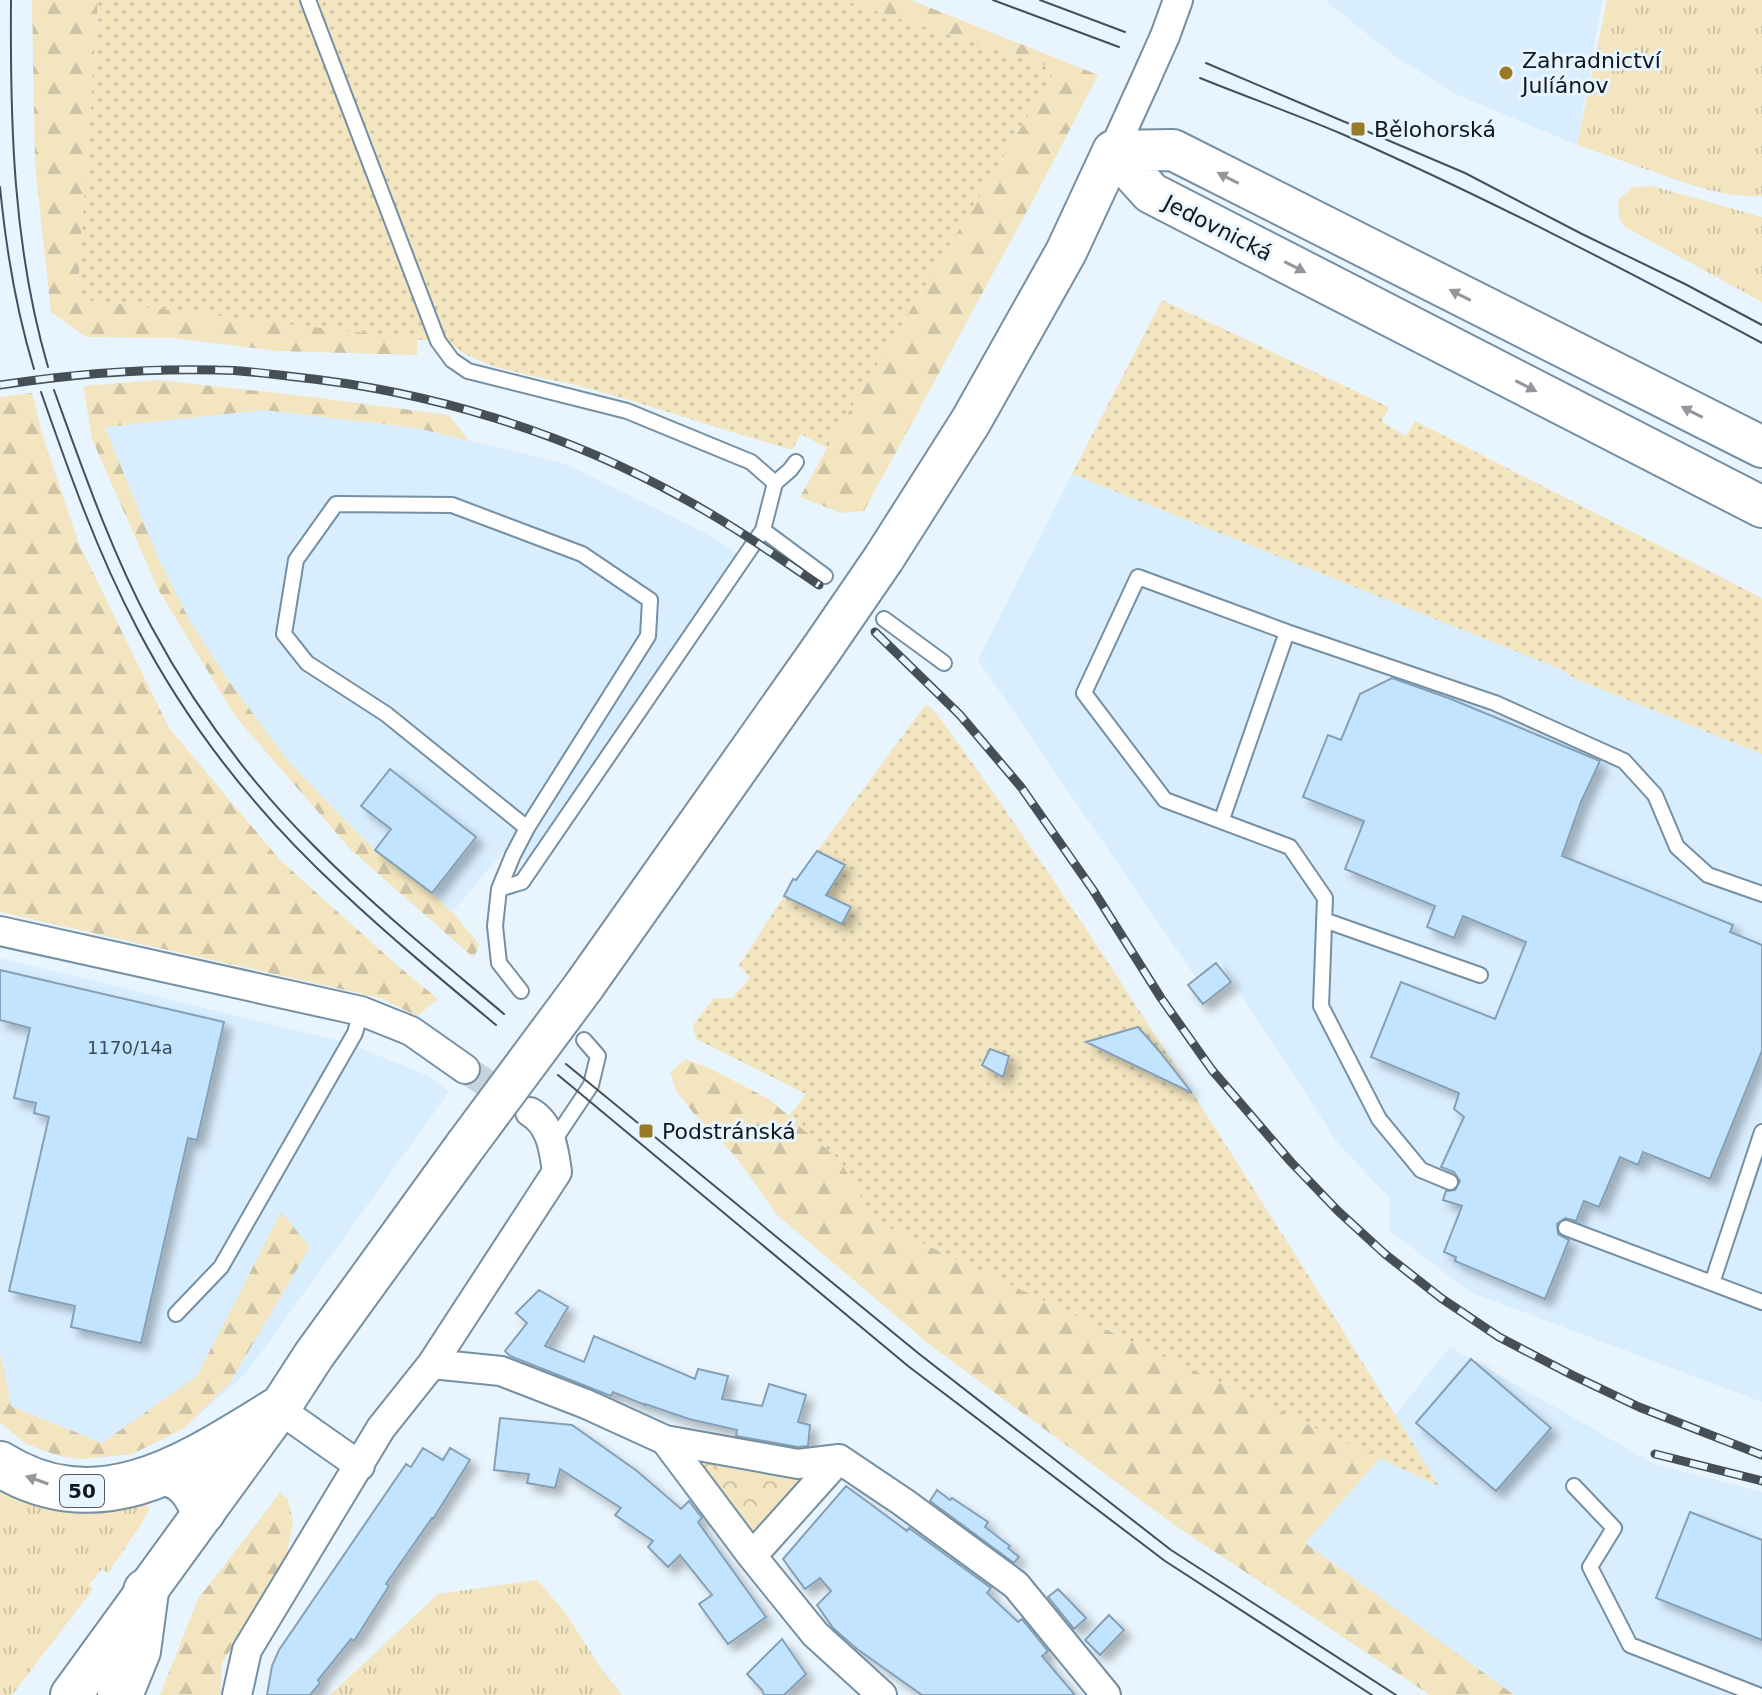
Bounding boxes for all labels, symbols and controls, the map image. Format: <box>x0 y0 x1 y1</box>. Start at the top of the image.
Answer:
place label: Zahradnictví Julíánov <box>1520 48 1662 98</box>
marker: Zahradnictví Julíánov <box>1497 64 1515 82</box>
place label: Bělohorská <box>1374 117 1496 142</box>
marker: Bělohorská <box>1349 120 1367 138</box>
one-way arrow <box>1217 171 1240 184</box>
street label: Jedovnická <box>1158 189 1276 266</box>
one-way arrow <box>1284 261 1307 274</box>
one-way arrow <box>1449 288 1472 301</box>
one-way arrow <box>1515 379 1538 393</box>
one-way arrow <box>1681 405 1704 419</box>
house number: 1170/14a <box>87 1037 173 1058</box>
place label: Podstránská <box>662 1119 796 1144</box>
marker: Podstránská <box>637 1122 655 1140</box>
one-way arrow <box>25 1474 49 1486</box>
road number: 50 <box>60 1475 104 1507</box>

